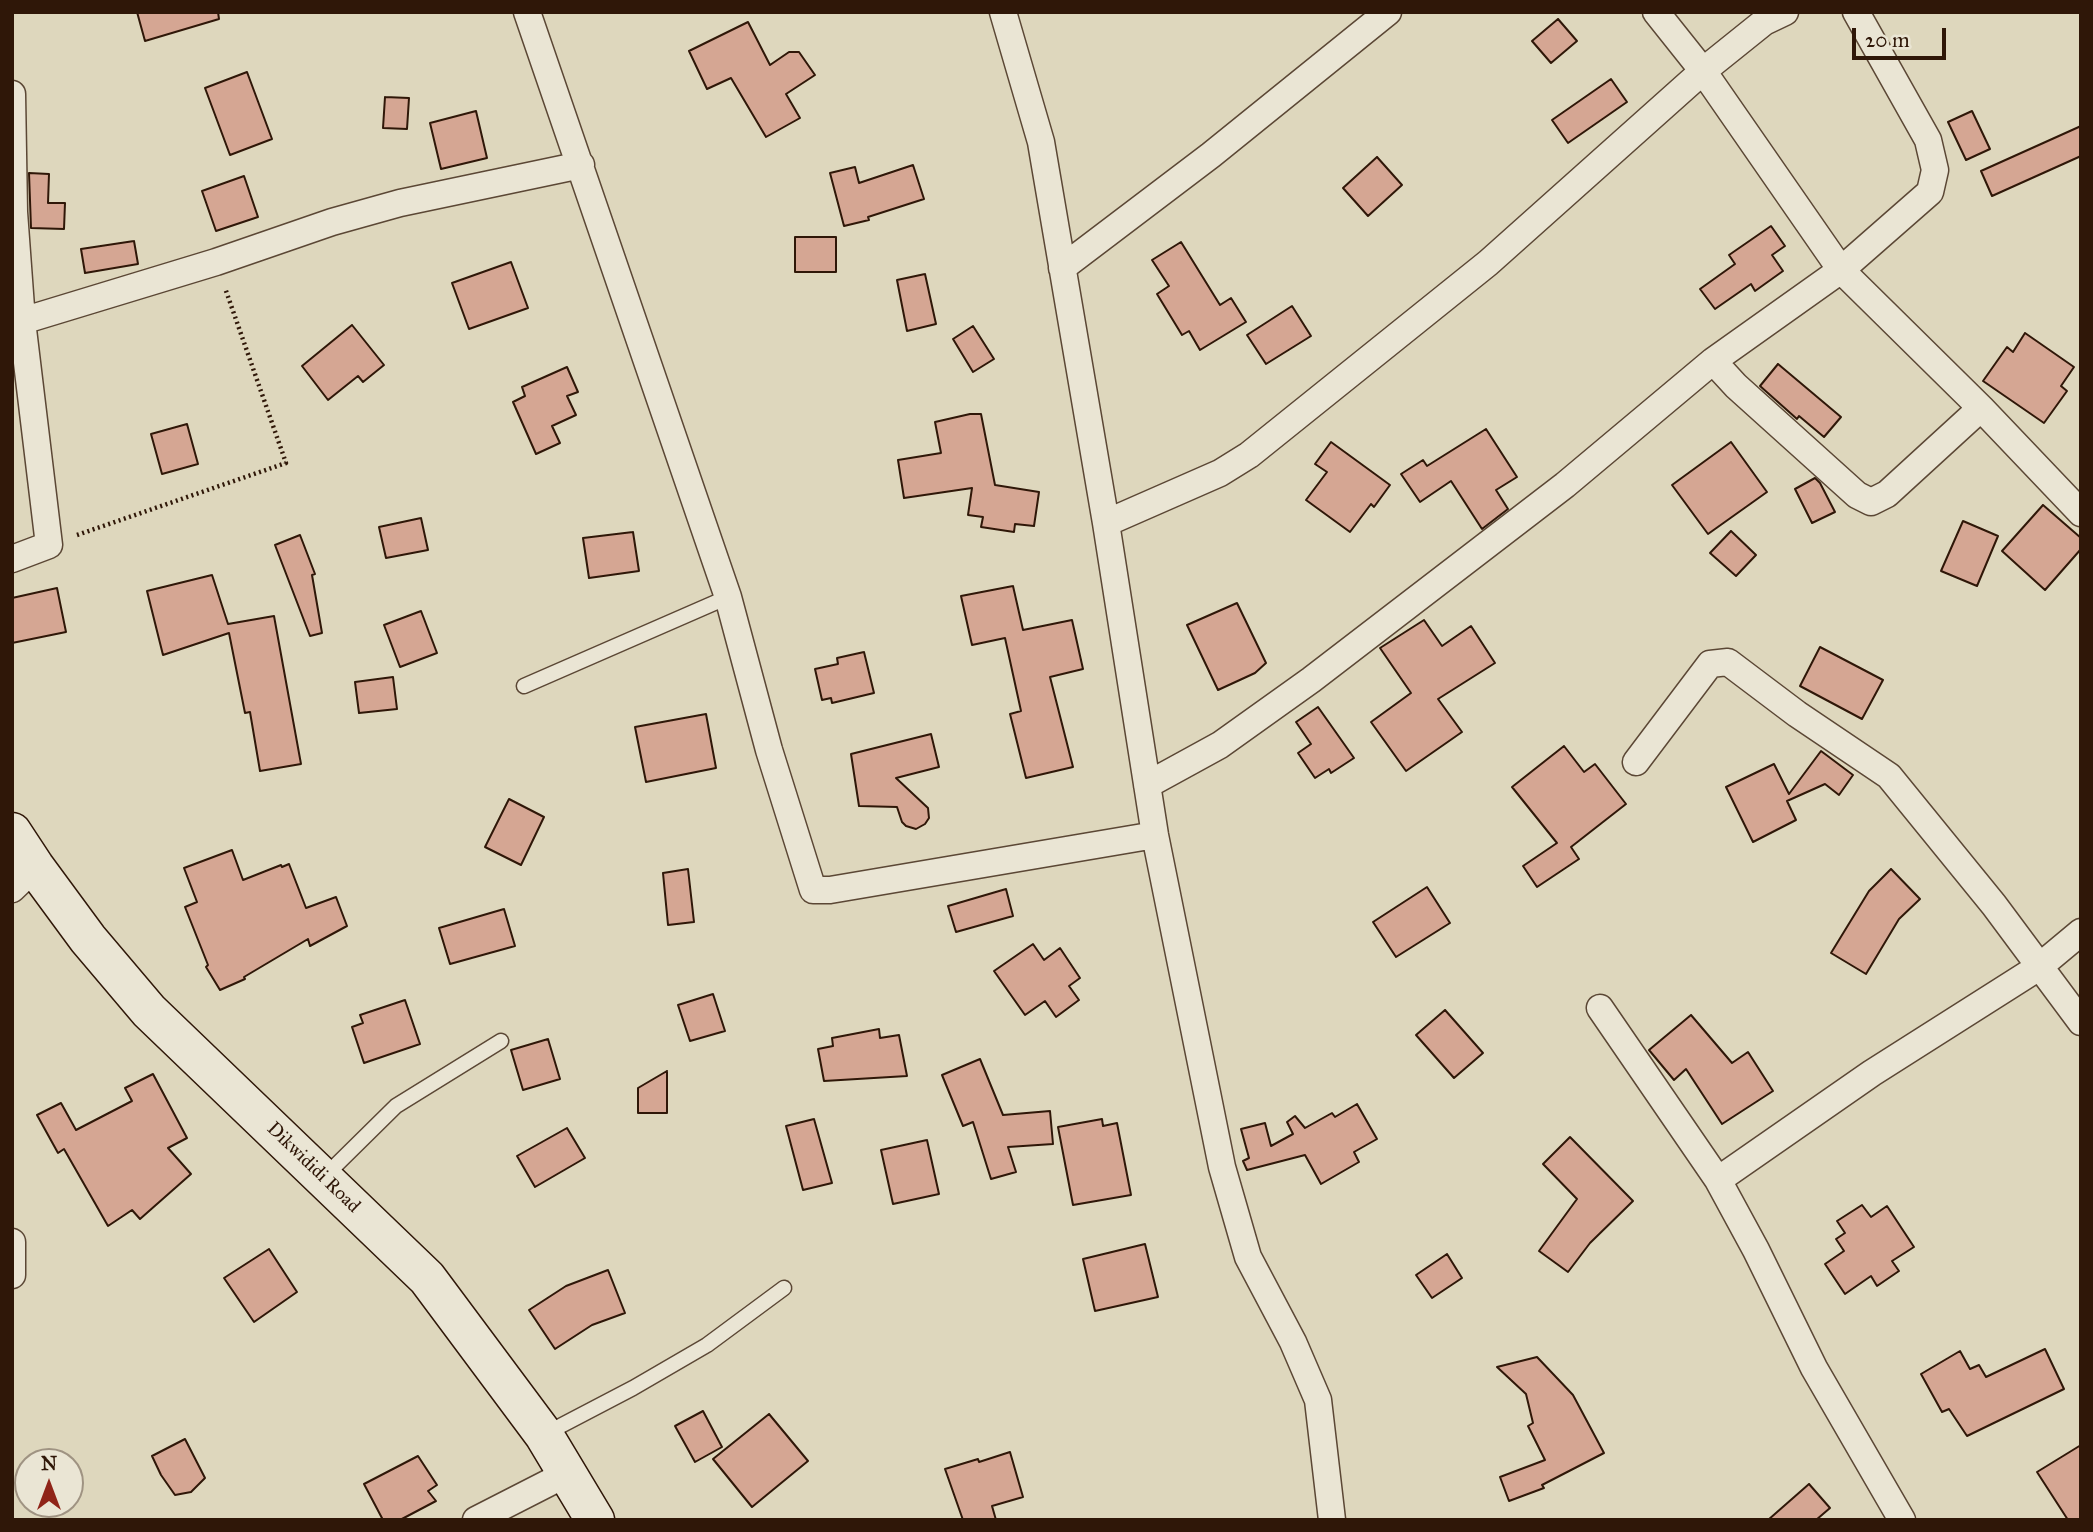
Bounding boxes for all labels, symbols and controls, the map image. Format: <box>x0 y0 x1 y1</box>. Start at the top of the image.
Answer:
scale bar <box>1855 14 1950 58</box>
text: 20 m <box>1865 27 1910 53</box>
street label: Dikwididi Road <box>262 1118 364 1218</box>
north arrow <box>14 1448 84 1518</box>
text: N <box>41 1452 57 1475</box>

